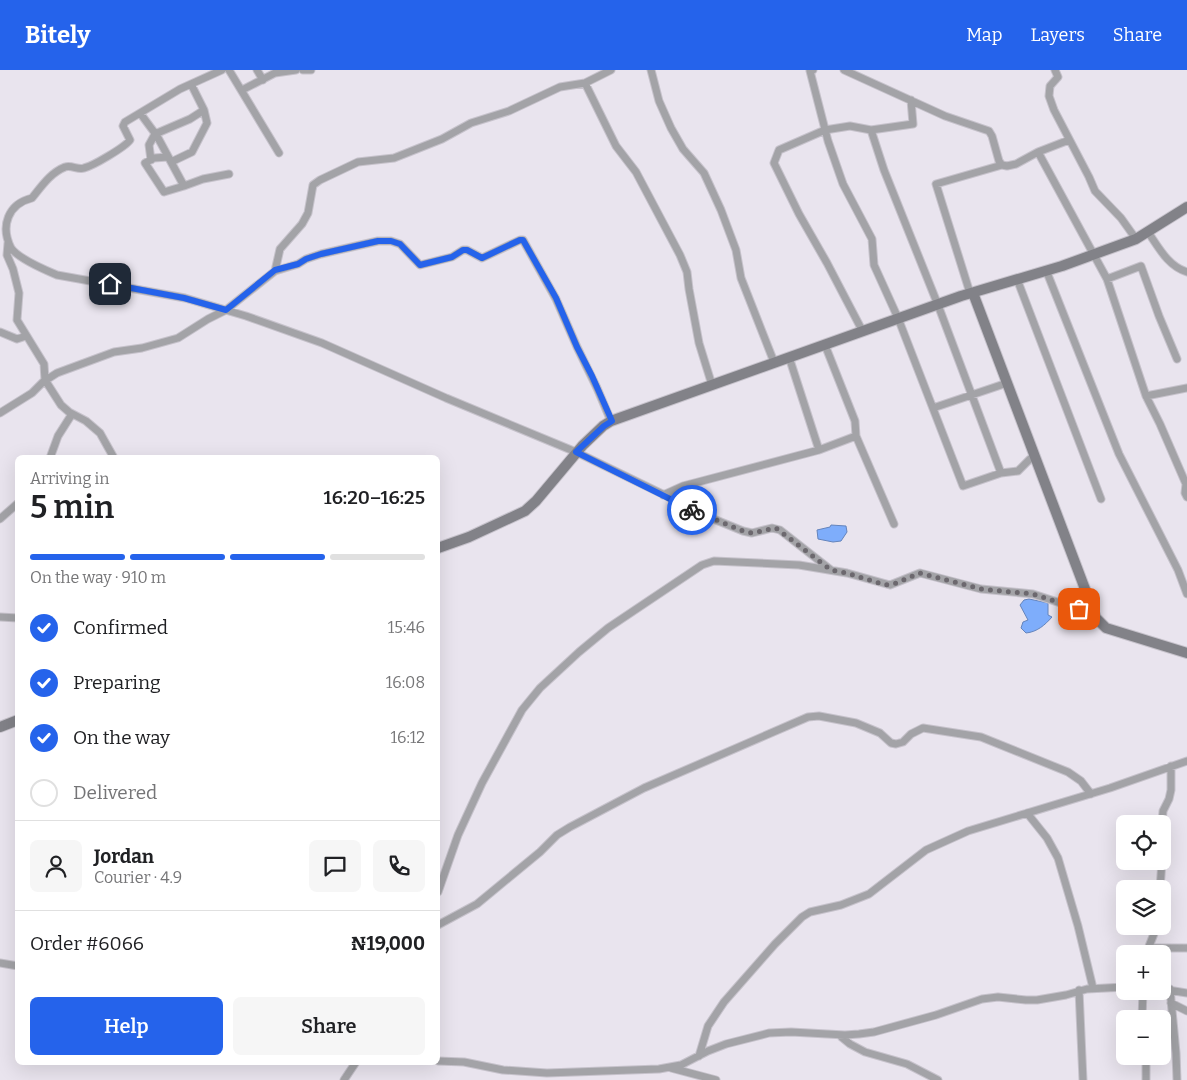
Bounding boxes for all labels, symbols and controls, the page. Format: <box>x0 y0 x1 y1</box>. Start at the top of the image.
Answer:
text: Bitely <box>25 21 90 49</box>
text: Map <box>966 24 1002 46</box>
text: Layers <box>1030 24 1085 46</box>
text: Share <box>1113 24 1162 46</box>
pin <box>89 263 131 305</box>
icon: home <box>96 270 124 298</box>
text: Arriving in <box>30 469 109 488</box>
courier <box>667 485 717 535</box>
text: 16:20–16:25 <box>324 486 425 509</box>
text: 5 min <box>30 488 114 526</box>
icon: bike <box>678 496 706 524</box>
text: On the way · 910 m <box>30 568 166 587</box>
pin <box>1058 588 1100 630</box>
icon: bag <box>1065 595 1093 623</box>
icon: check <box>30 614 58 642</box>
text: Confirmed <box>73 616 168 639</box>
text: 15:46 <box>388 618 425 637</box>
icon: check <box>30 669 58 697</box>
text: Preparing <box>73 671 161 694</box>
text: 16:08 <box>386 673 425 692</box>
icon: check <box>30 724 58 752</box>
text: On the way <box>73 726 170 749</box>
text: 16:12 <box>391 728 425 747</box>
text: Delivered <box>73 781 157 804</box>
map controls <box>1116 815 1171 1065</box>
button: locate <box>1116 815 1171 870</box>
button: person <box>30 840 82 892</box>
button: chat <box>309 840 361 892</box>
button: phone <box>373 840 425 892</box>
text: Jordan <box>94 845 154 868</box>
text: Courier · 4.9 <box>94 868 182 887</box>
button: layers <box>1116 880 1171 935</box>
text: Order #6066 <box>30 932 144 955</box>
text: ₦19,000 <box>351 932 425 955</box>
button: + <box>1116 945 1171 1000</box>
button: Help <box>30 997 223 1055</box>
button: Share <box>233 997 425 1055</box>
button: − <box>1116 1010 1171 1065</box>

